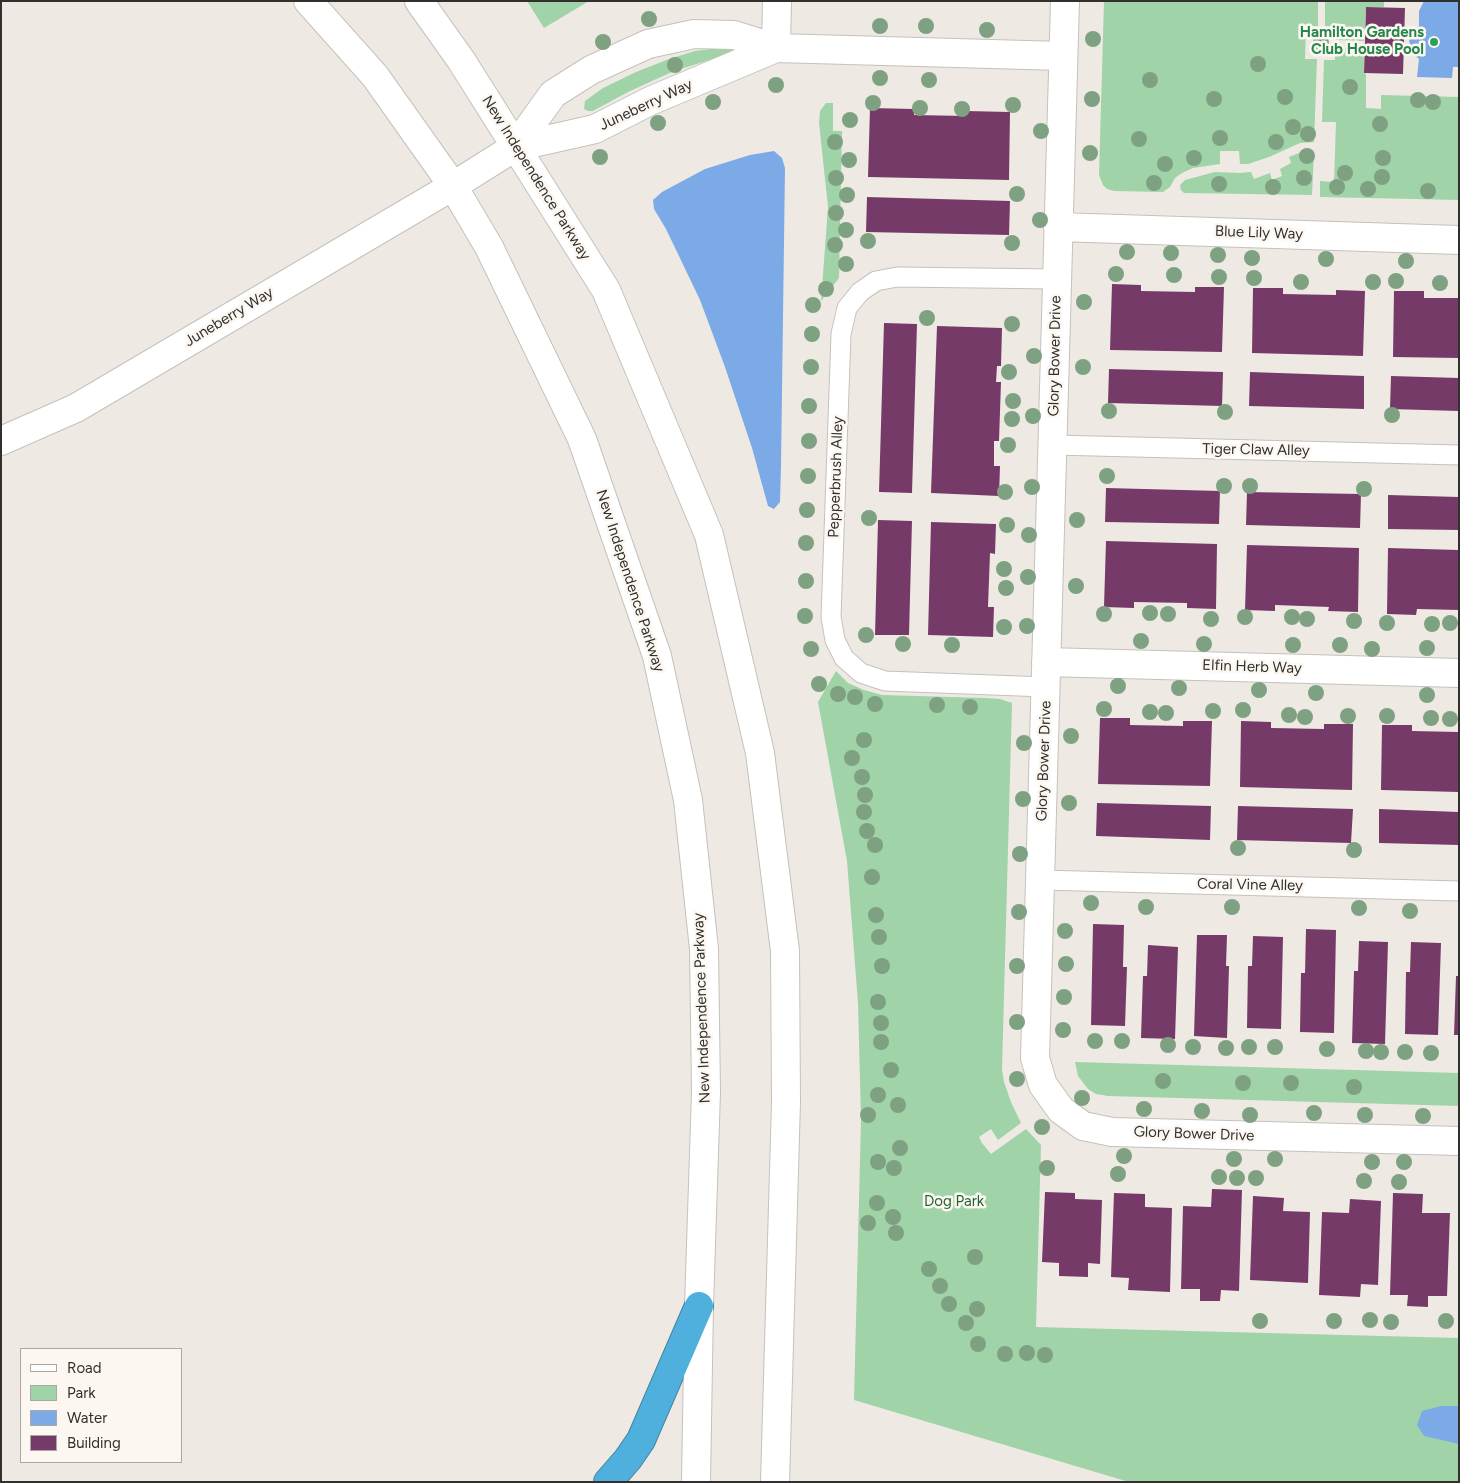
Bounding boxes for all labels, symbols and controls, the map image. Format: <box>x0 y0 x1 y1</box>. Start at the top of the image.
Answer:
place label: Hamilton Gardens Club House Pool <box>1300 24 1424 59</box>
marker: Hamilton Gardens Club House Pool <box>1428 36 1440 48</box>
street label: Juneberry Way <box>597 76 695 134</box>
street label: New Independence Parkway <box>478 92 594 264</box>
street label: Blue Lily Way <box>1215 222 1303 244</box>
street label: Juneberry Way <box>181 283 277 351</box>
street label: Glory Bower Drive <box>1045 295 1065 417</box>
street label: Pepperbrush Alley <box>825 416 847 538</box>
street label: Tiger Claw Alley <box>1202 440 1310 460</box>
street label: New Independence Parkway <box>592 487 668 675</box>
street label: Elfin Herb Way <box>1202 656 1302 678</box>
street label: Glory Bower Drive <box>1033 700 1055 822</box>
street label: Coral Vine Alley <box>1197 875 1303 895</box>
street label: New Independence Parkway <box>690 912 714 1104</box>
street label: Glory Bower Drive <box>1133 1123 1255 1145</box>
park label: Dog Park <box>924 1193 984 1211</box>
legend <box>20 1348 182 1463</box>
text: Road <box>67 1359 102 1377</box>
text: Park <box>67 1384 96 1402</box>
text: Water <box>67 1409 107 1427</box>
text: Building <box>67 1434 121 1452</box>

